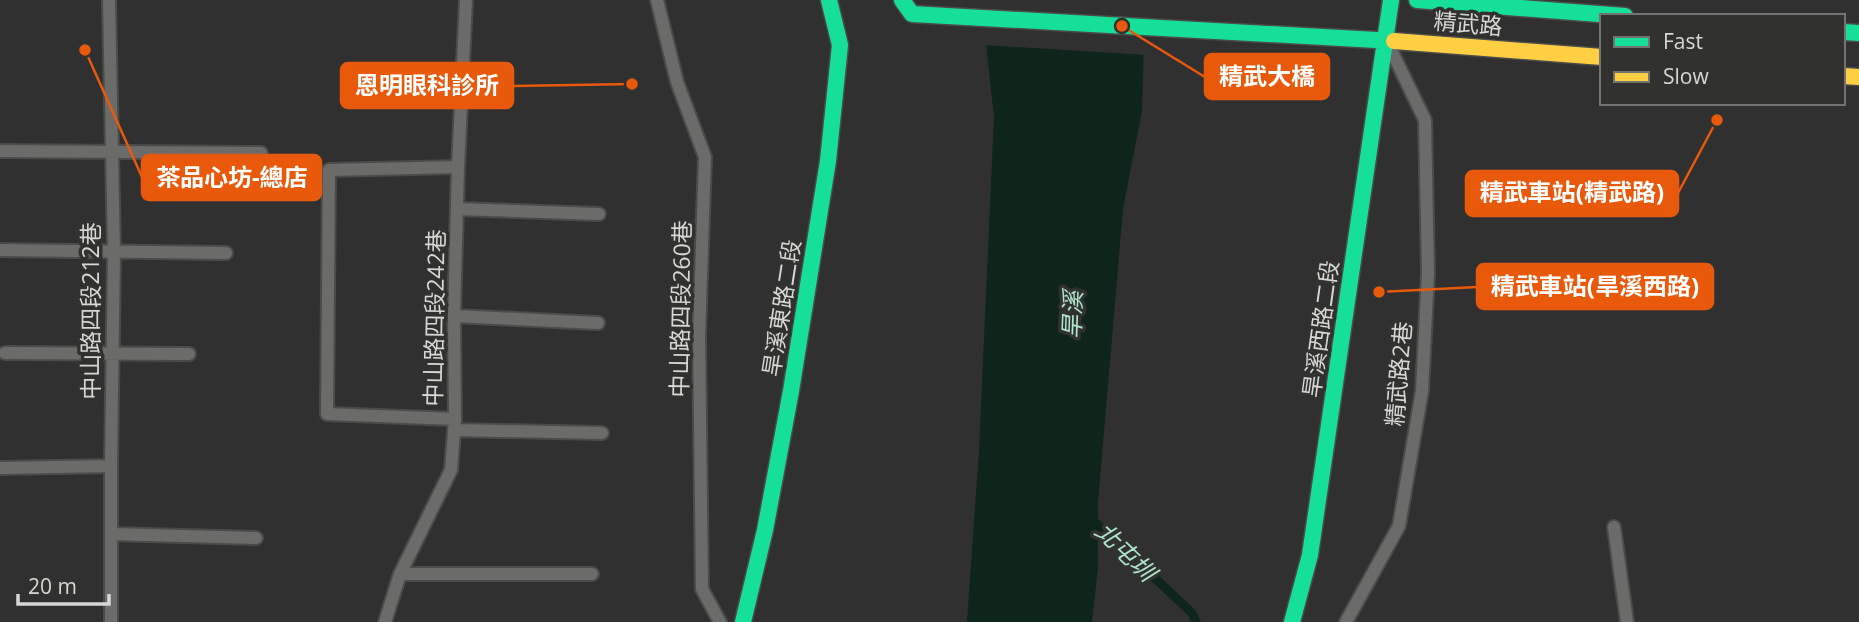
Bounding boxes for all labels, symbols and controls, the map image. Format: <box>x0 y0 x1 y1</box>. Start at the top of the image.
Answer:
street label: 精武路 <box>1432 4 1504 42</box>
legend <box>1600 14 1845 105</box>
text: Fast <box>1663 27 1703 55</box>
callout: 精武大橋 <box>1205 54 1329 99</box>
text: 精武大橋 <box>1219 59 1315 92</box>
text: Slow <box>1663 62 1709 90</box>
callout: 恩明眼科診所 <box>341 63 513 108</box>
text: 恩明眼科診所 <box>355 68 499 101</box>
callout: 茶品心坊-總店 <box>142 155 321 200</box>
text: 茶品心坊-總店 <box>156 160 308 193</box>
callout: 精武車站(精武路) <box>1466 171 1678 216</box>
text: 精武車站(精武路) <box>1480 175 1664 208</box>
street label: 中山路四段260巷 <box>662 220 698 398</box>
street label: 中山路四段212巷 <box>74 222 106 400</box>
street label: 中山路四段242巷 <box>416 229 452 407</box>
street label: 旱溪東路二段 <box>754 237 808 378</box>
street label: 旱溪西路二段 <box>1295 258 1345 399</box>
callout: 精武車站(旱溪西路) <box>1477 264 1713 309</box>
text: 精武車站(旱溪西路) <box>1491 269 1699 302</box>
water label: 旱溪 <box>1054 287 1089 340</box>
street label: 精武路2巷 <box>1377 320 1419 428</box>
water label: 北屯圳 <box>1089 514 1166 590</box>
scale bar <box>18 562 108 606</box>
text: 20 m <box>28 572 77 600</box>

